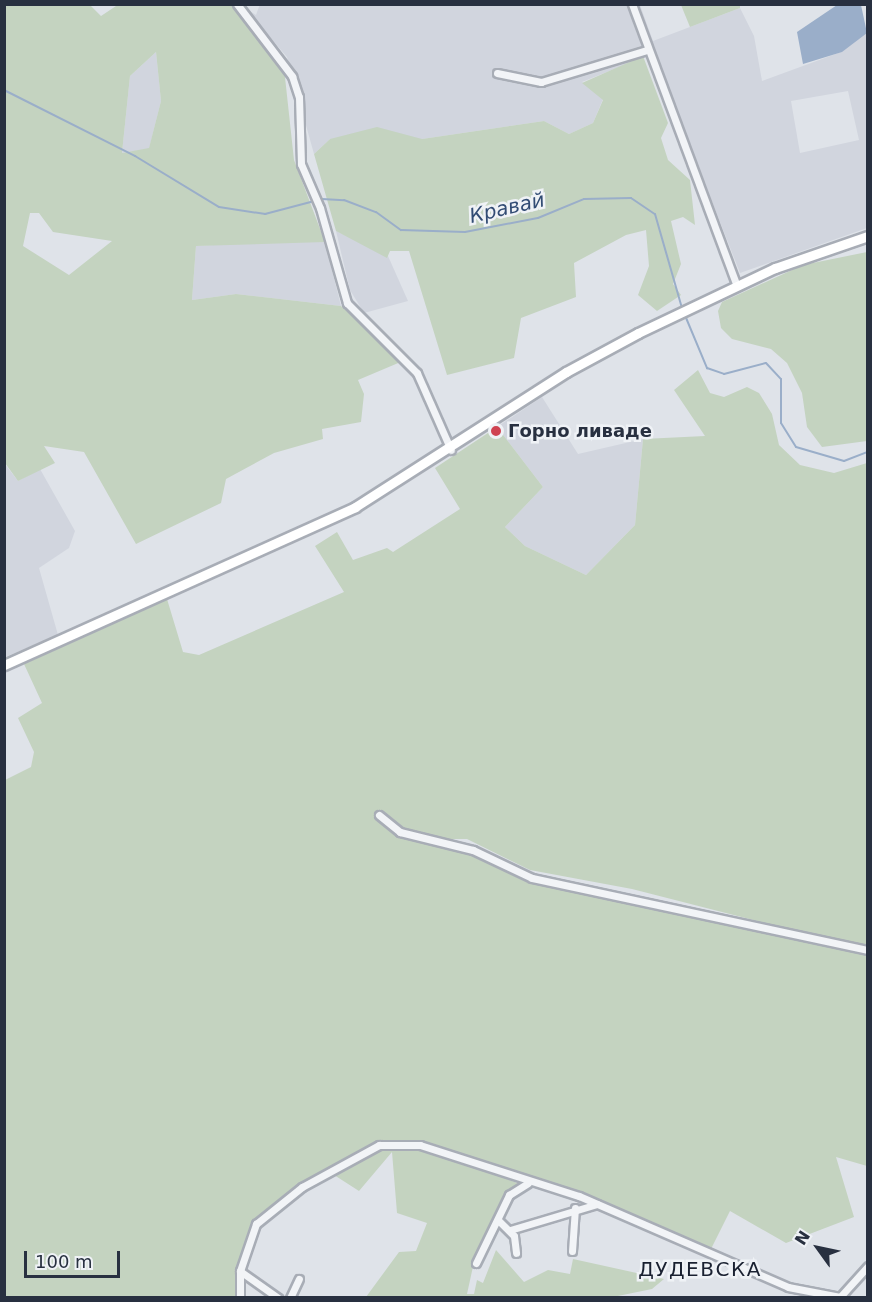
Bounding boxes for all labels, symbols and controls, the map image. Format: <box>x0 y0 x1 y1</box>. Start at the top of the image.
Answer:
water label: Кравай <box>467 188 547 228</box>
place label: Горно ливаде <box>508 420 652 442</box>
marker: Горно ливаде <box>489 424 503 438</box>
north arrow <box>788 1218 848 1278</box>
text: N <box>791 1227 814 1249</box>
scale bar <box>27 1239 123 1277</box>
text: 100 m <box>35 1251 93 1272</box>
district label: ДУДЕВСКА <box>638 1257 762 1281</box>

